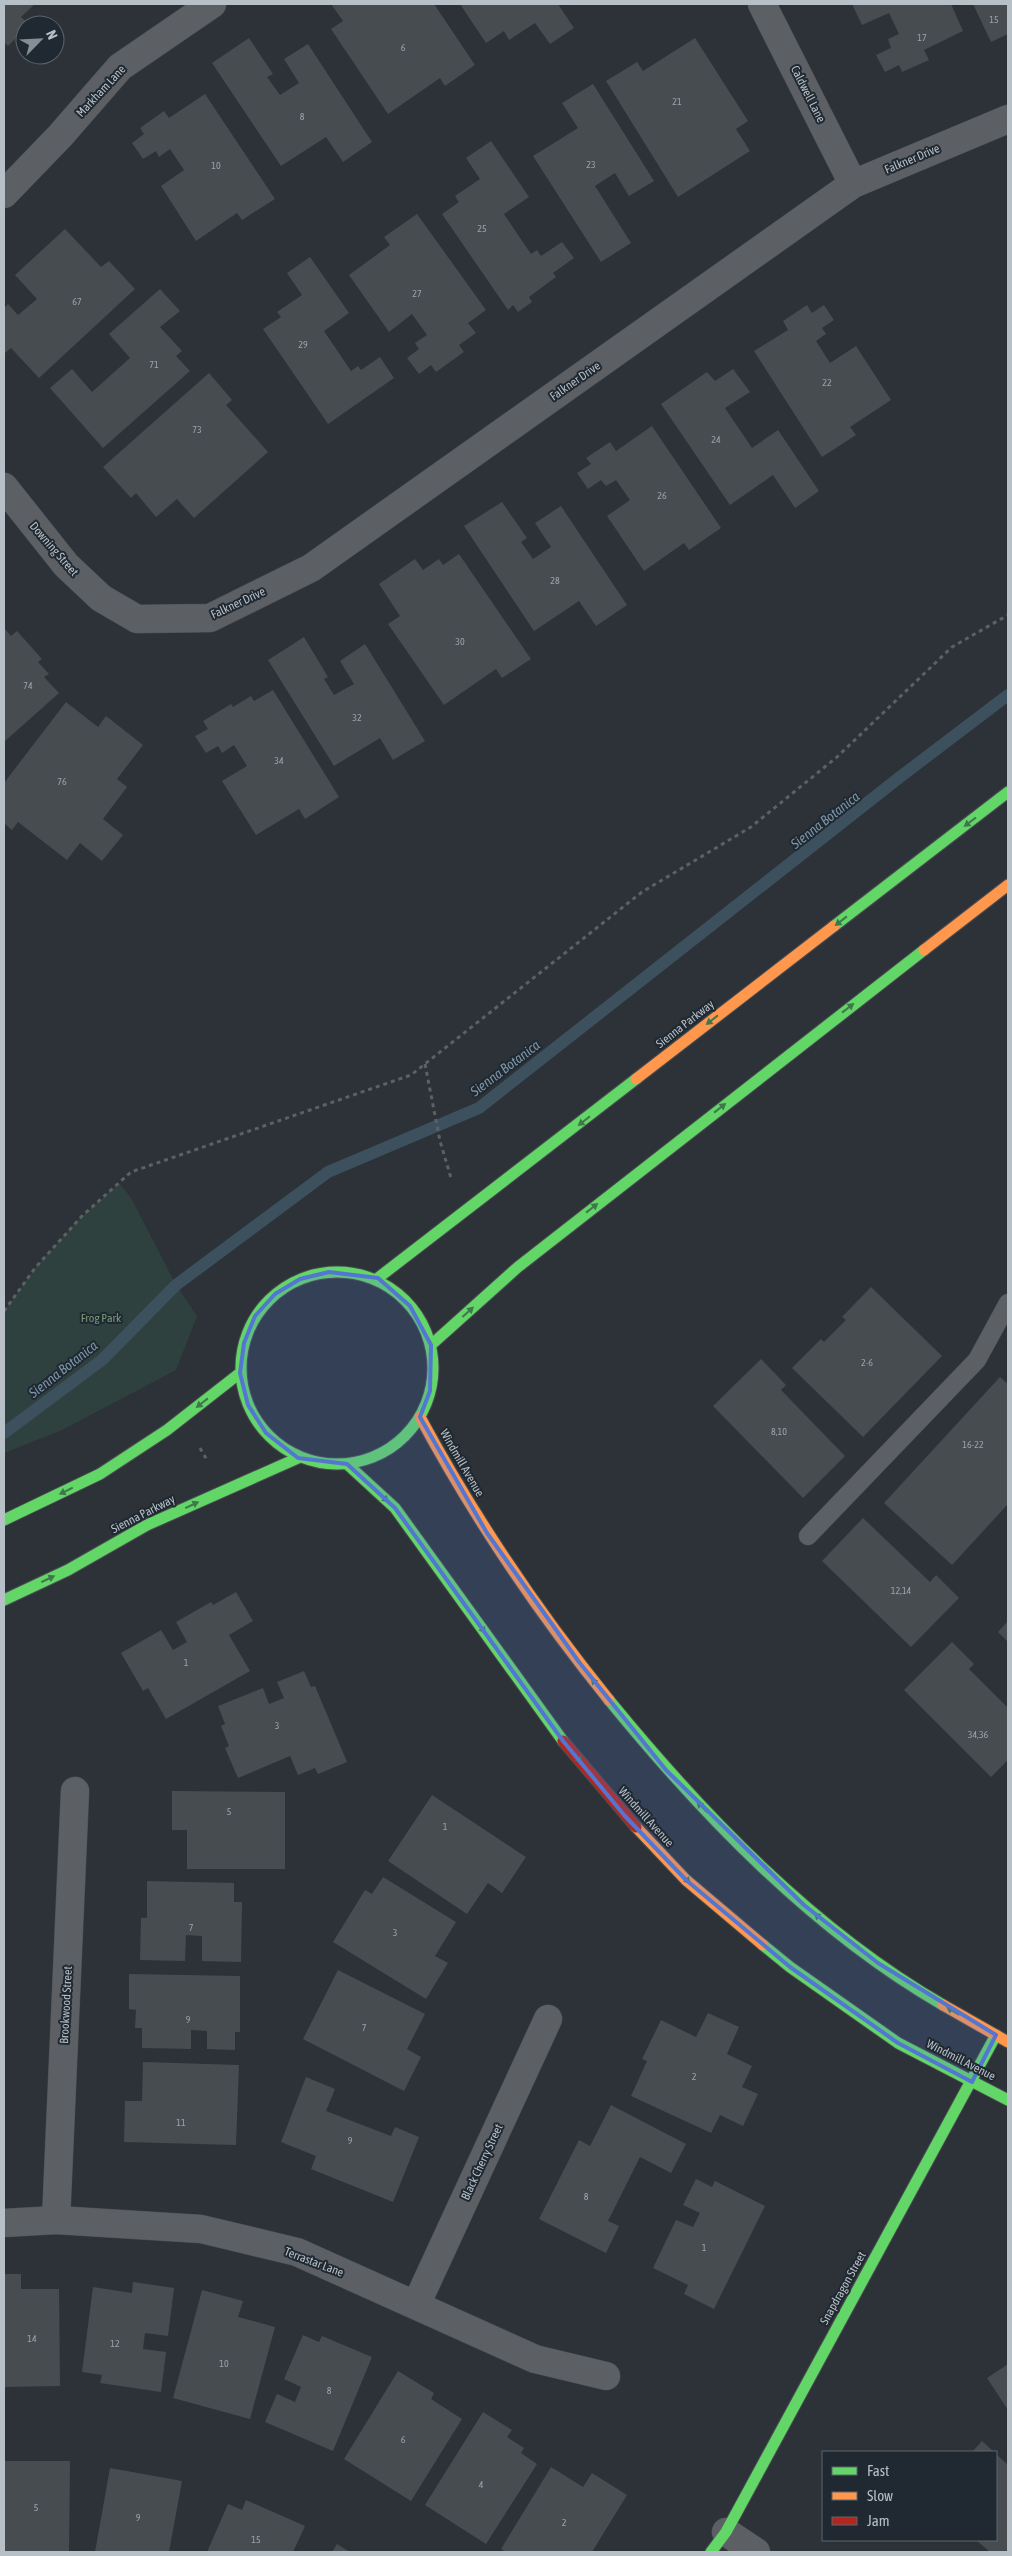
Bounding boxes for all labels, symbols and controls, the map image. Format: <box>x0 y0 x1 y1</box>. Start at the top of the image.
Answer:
house number: 15 <box>989 14 999 25</box>
north arrow <box>15 15 65 65</box>
text: N <box>43 28 61 42</box>
house number: 17 <box>917 32 927 43</box>
house number: 6 <box>401 42 406 53</box>
street label: Markham Lane <box>74 62 128 120</box>
street label: Caldwell Lane <box>788 63 828 125</box>
house number: 21 <box>672 96 682 107</box>
house number: 8 <box>300 111 305 122</box>
street label: Falkner Drive <box>882 141 942 177</box>
house number: 23 <box>586 159 596 170</box>
house number: 10 <box>211 160 221 171</box>
house number: 25 <box>477 223 487 234</box>
house number: 27 <box>412 288 422 299</box>
house number: 67 <box>72 296 82 307</box>
house number: 29 <box>298 339 308 350</box>
house number: 71 <box>149 359 159 370</box>
street label: Falkner Drive <box>547 359 603 403</box>
house number: 22 <box>822 377 832 388</box>
house number: 73 <box>192 424 202 435</box>
house number: 24 <box>711 434 721 445</box>
house number: 26 <box>657 490 667 501</box>
street label: Downing Street <box>27 519 82 579</box>
house number: 28 <box>550 575 560 586</box>
street label: Falkner Drive <box>209 584 267 622</box>
house number: 30 <box>455 636 465 647</box>
house number: 74 <box>23 680 33 691</box>
house number: 32 <box>352 712 362 723</box>
house number: 34 <box>274 755 284 766</box>
house number: 76 <box>57 776 67 787</box>
water label: Sienna Botanica <box>787 788 863 852</box>
one-way arrow <box>963 817 976 827</box>
one-way arrow <box>834 916 848 926</box>
street label: Sienna Parkway <box>653 997 717 1051</box>
one-way arrow <box>841 1003 855 1013</box>
one-way arrow <box>705 1015 719 1025</box>
water label: Sienna Botanica <box>466 1036 543 1100</box>
one-way arrow <box>713 1102 726 1113</box>
one-way arrow <box>578 1115 591 1126</box>
one-way arrow <box>585 1203 598 1214</box>
one-way arrow <box>461 1307 474 1318</box>
park label: Frog Park <box>81 1311 122 1325</box>
water label: Sienna Botanica <box>25 1337 101 1401</box>
house number: 2-6 <box>861 1357 873 1368</box>
one-way arrow <box>196 1397 209 1408</box>
house number: 8,10 <box>771 1426 787 1437</box>
street label: Windmill Avenue <box>437 1427 487 1499</box>
house number: 16-22 <box>962 1439 984 1450</box>
one-way arrow <box>59 1487 73 1495</box>
one-way arrow <box>376 1491 388 1503</box>
street label: Sienna Parkway <box>109 1492 177 1536</box>
one-way arrow <box>185 1500 199 1508</box>
one-way arrow <box>41 1575 55 1583</box>
house number: 12,14 <box>891 1585 912 1596</box>
one-way arrow <box>476 1620 486 1633</box>
house number: 1 <box>184 1657 189 1668</box>
one-way arrow <box>591 1677 602 1690</box>
house number: 3 <box>275 1720 280 1731</box>
house number: 34,36 <box>968 1729 989 1740</box>
one-way arrow <box>571 1751 582 1764</box>
street label: Windmill Avenue <box>616 1784 676 1850</box>
one-way arrow <box>696 1802 708 1814</box>
house number: 5 <box>227 1806 232 1817</box>
house number: 1 <box>443 1821 448 1832</box>
one-way arrow <box>679 1872 691 1884</box>
one-way arrow <box>813 1913 827 1923</box>
house number: 7 <box>189 1922 194 1933</box>
house number: 3 <box>393 1927 398 1938</box>
street label: Brookwood Street <box>57 1965 75 2044</box>
one-way arrow <box>947 2007 960 2016</box>
house number: 9 <box>186 2014 191 2025</box>
house number: 7 <box>362 2022 367 2033</box>
street label: Windmill Avenue <box>924 2037 998 2083</box>
house number: 2 <box>692 2071 697 2082</box>
house number: 11 <box>176 2117 186 2128</box>
street label: Black Cherry Street <box>458 2121 506 2202</box>
house number: 9 <box>348 2135 353 2146</box>
house number: 8 <box>584 2191 589 2202</box>
house number: 1 <box>702 2242 707 2253</box>
street label: Terrastar Lane <box>282 2244 346 2280</box>
street label: Snapdragon Street <box>817 2249 869 2327</box>
house number: 14 <box>27 2333 37 2344</box>
house number: 12 <box>110 2338 120 2349</box>
house number: 10 <box>219 2358 229 2369</box>
house number: 8 <box>327 2385 332 2396</box>
house number: 6 <box>401 2434 406 2445</box>
legend <box>822 2451 997 2541</box>
text: Fast <box>867 2462 889 2479</box>
house number: 4 <box>479 2479 484 2490</box>
text: Slow <box>867 2487 893 2504</box>
house number: 5 <box>34 2502 39 2513</box>
house number: 9 <box>136 2512 141 2523</box>
text: Jam <box>867 2512 890 2529</box>
house number: 2 <box>562 2517 567 2528</box>
house number: 15 <box>251 2534 261 2545</box>

